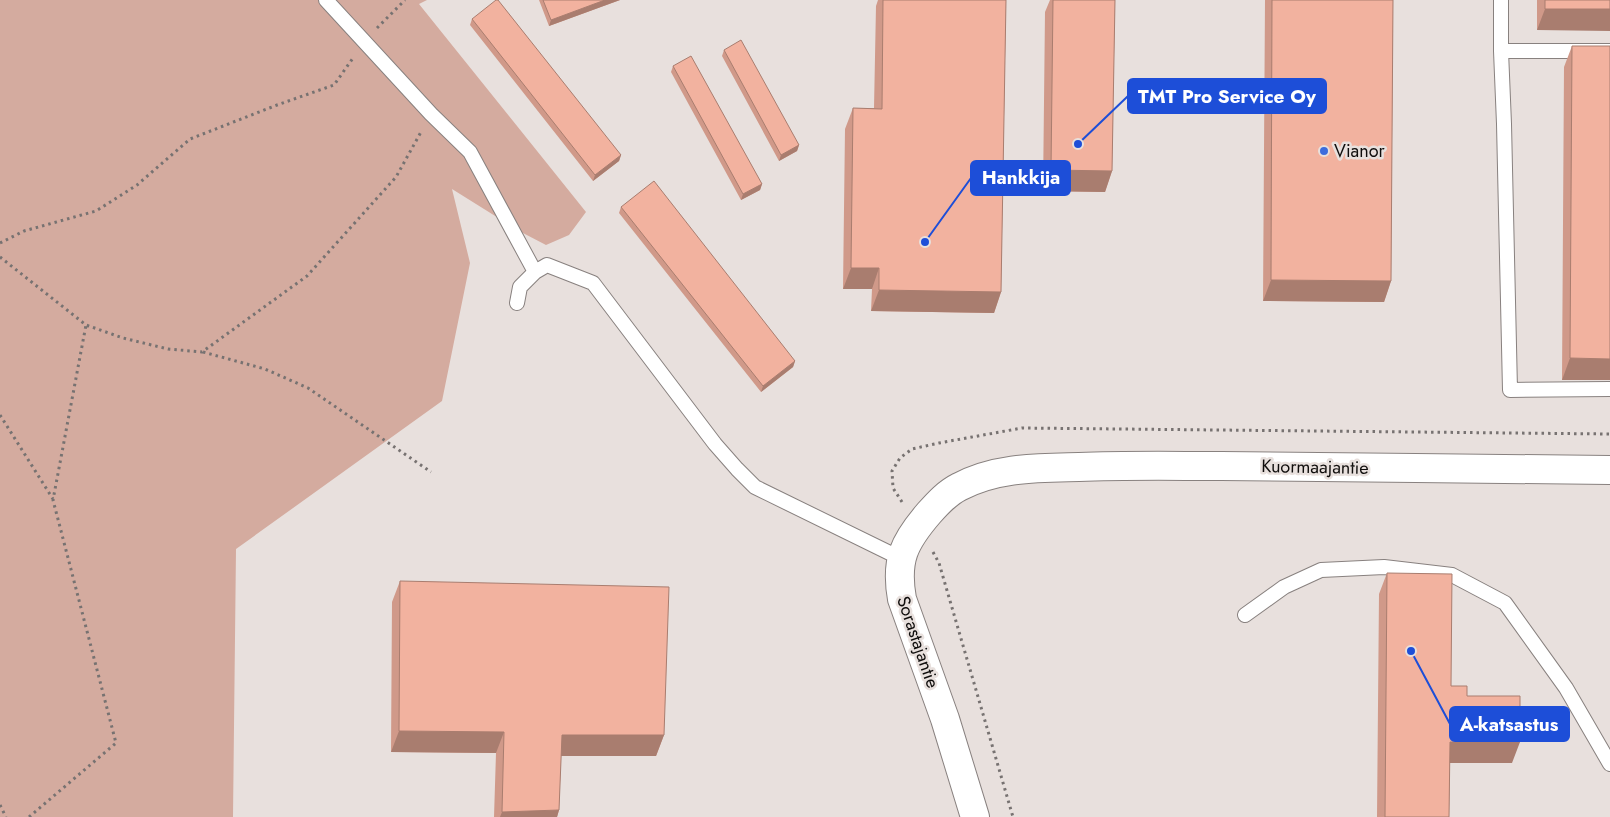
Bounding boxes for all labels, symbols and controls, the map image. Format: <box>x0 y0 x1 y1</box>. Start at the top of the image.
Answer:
callout: TMT Pro Service Oy <box>1128 79 1326 113</box>
text: TMT Pro Service Oy <box>1138 83 1317 110</box>
place label: Vianor <box>1334 138 1385 164</box>
marker: Vianor <box>1318 145 1330 157</box>
callout: Hankkija <box>971 161 1070 195</box>
text: Hankkija <box>982 164 1060 191</box>
street label: Kuormaajantie <box>1261 453 1369 481</box>
street label: Sorastajantie <box>890 593 946 691</box>
callout: A-katsastus <box>1450 707 1569 741</box>
text: A-katsastus <box>1459 711 1559 738</box>

